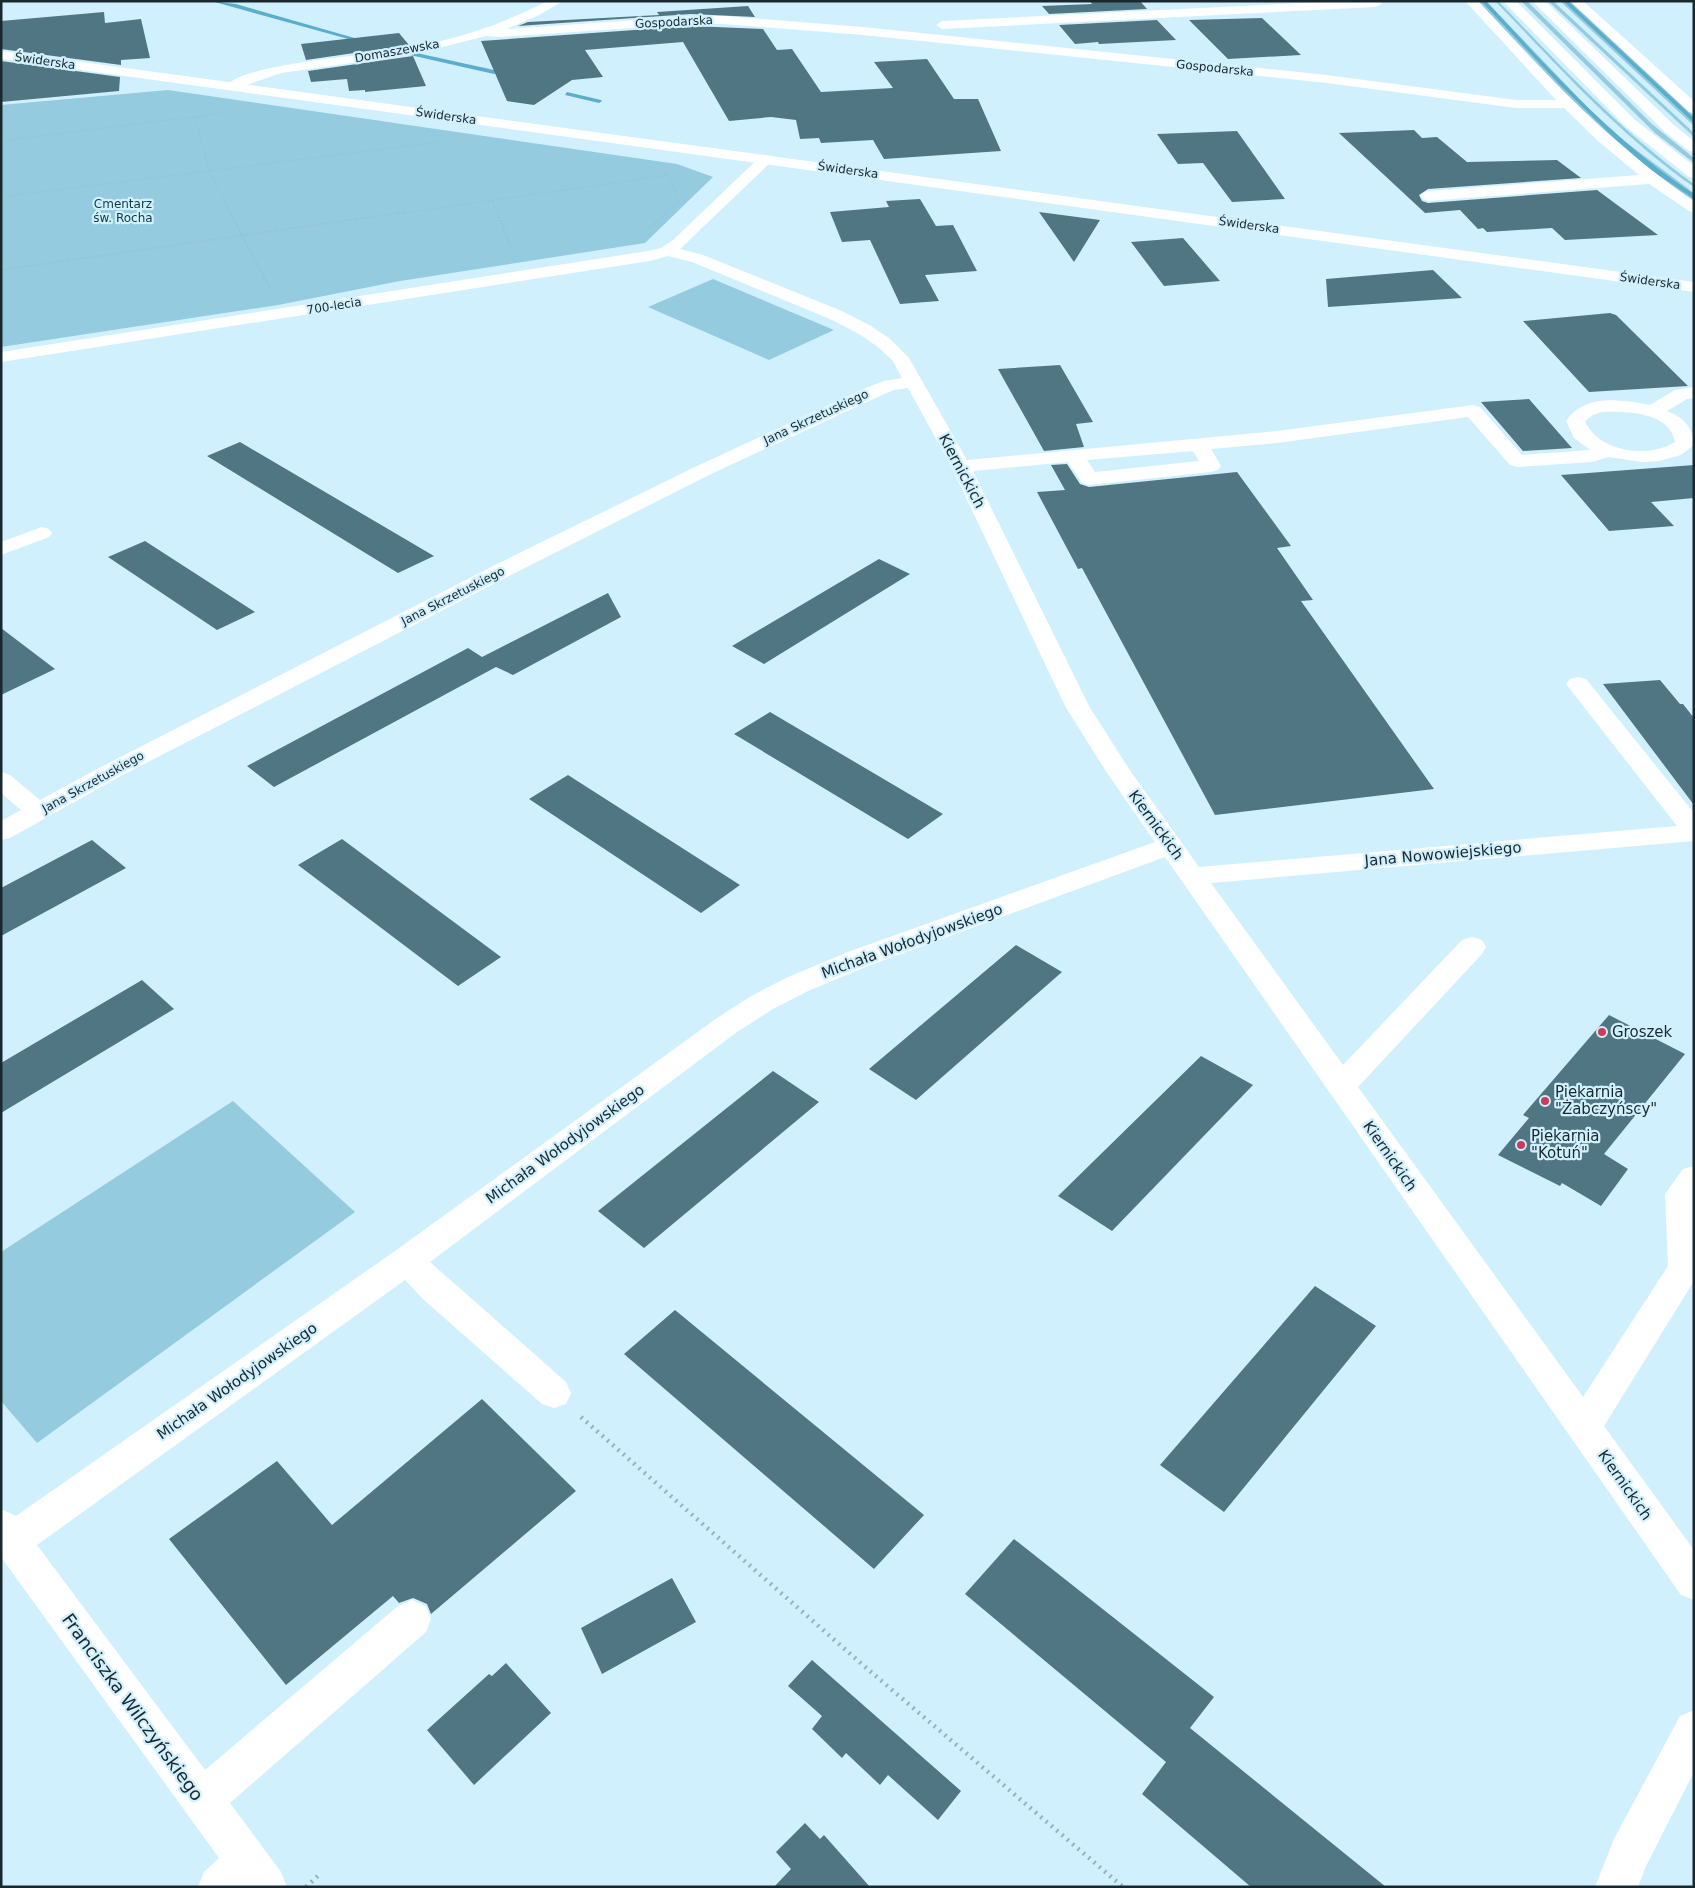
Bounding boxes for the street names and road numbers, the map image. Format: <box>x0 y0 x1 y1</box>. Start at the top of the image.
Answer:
street label: Gospodarska <box>635 13 713 31</box>
street label: Domaszewska <box>354 37 440 65</box>
street label: Świderska <box>14 49 76 72</box>
street label: Gospodarska <box>1175 57 1255 79</box>
street label: Świderska <box>415 104 477 127</box>
street label: Świderska <box>817 158 879 181</box>
street label: Świderska <box>1218 213 1280 236</box>
street label: Świderska <box>1619 269 1681 292</box>
street label: 700-lecia <box>306 295 362 317</box>
street label: Jana Skrzetuskiego <box>760 387 871 448</box>
street label: Kiernickich <box>935 431 989 511</box>
street label: Jana Skrzetuskiego <box>398 564 507 629</box>
street label: Jana Skrzetuskiego <box>39 748 146 816</box>
street label: Kiernickich <box>1125 787 1187 863</box>
street label: Jana Nowowiejskiego <box>1363 838 1522 870</box>
street label: Michała Wołodyjowskiego <box>819 900 1005 982</box>
street label: Michała Wołodyjowskiego <box>482 1080 648 1208</box>
street label: Kiernickich <box>1359 1117 1421 1195</box>
street label: Michała Wołodyjowskiego <box>153 1319 321 1443</box>
street label: Kiernickich <box>1594 1446 1656 1524</box>
street label: Franciszka Wilczyńskiego <box>58 1609 208 1805</box>

